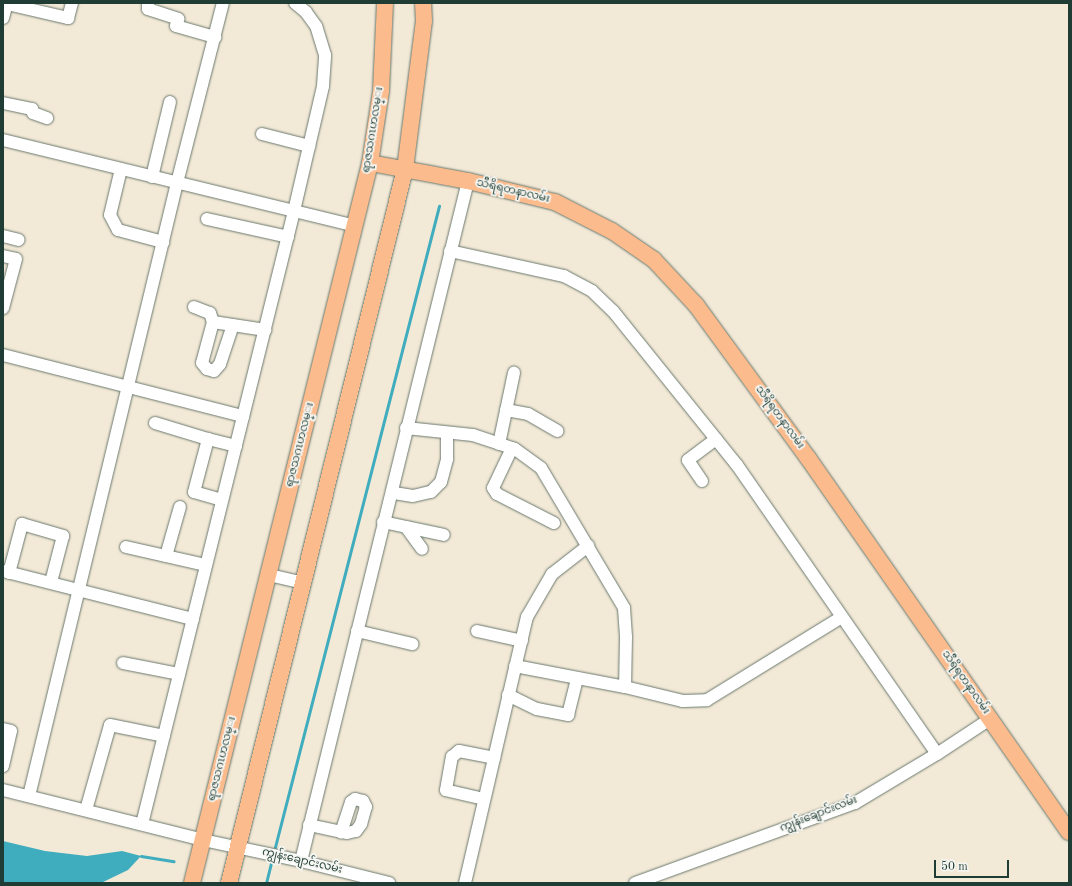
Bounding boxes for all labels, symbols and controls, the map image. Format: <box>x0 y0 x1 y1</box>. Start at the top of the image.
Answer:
street label: ရာဇသဂၤဟလမ္း <box>361 86 387 174</box>
street label: သီရိရတနာလမ်း <box>475 177 551 207</box>
street label: သီရိရတနာလမ်း <box>752 384 806 452</box>
street label: ရာဇသဂၤဟလမ္း <box>284 401 318 489</box>
street label: သီရိရတနာလမ်း <box>938 649 992 717</box>
street label: ရာဇသဂၤဟလမ္း <box>206 715 240 803</box>
street label: ကျွန်းချောင်းလမ်း <box>778 794 860 836</box>
street label: ကျွန်းချောင်းလမ်း <box>261 846 343 878</box>
scale bar <box>936 852 1011 878</box>
text: 50 m <box>941 861 968 873</box>

